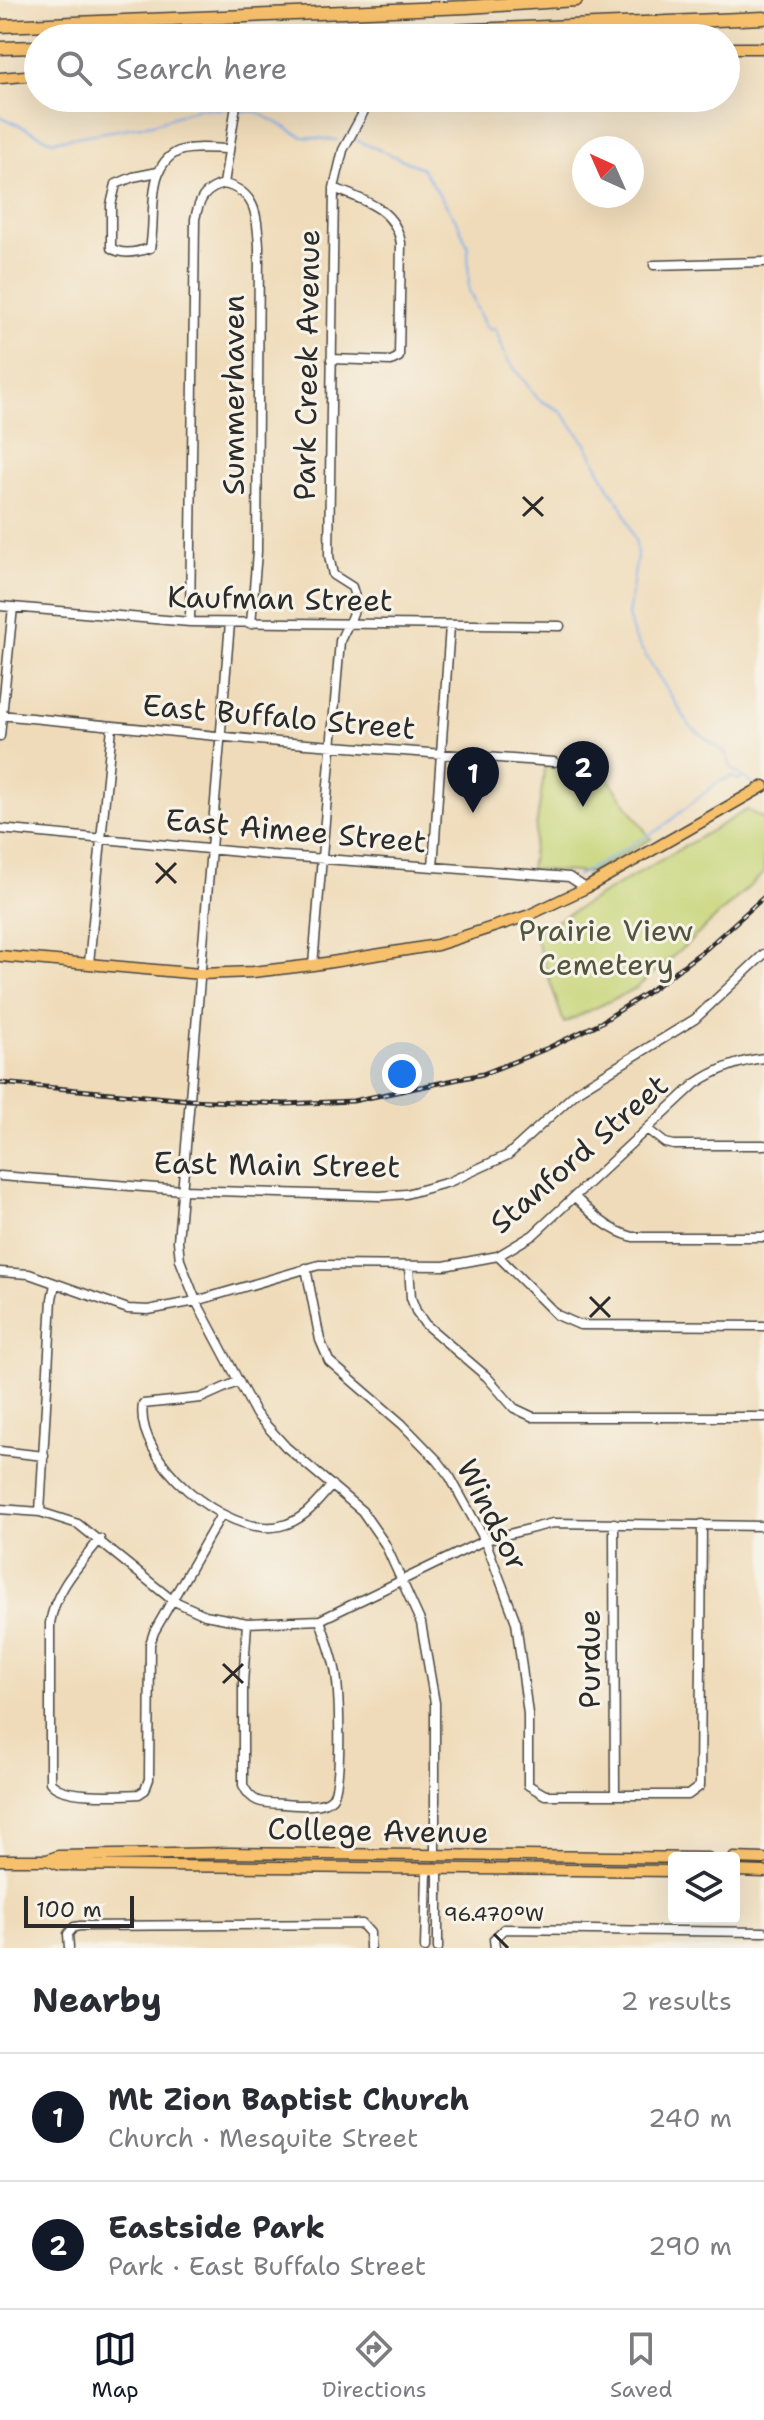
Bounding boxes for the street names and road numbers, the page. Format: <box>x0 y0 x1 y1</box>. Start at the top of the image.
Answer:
street label: Park Creek Avenue <box>284 229 329 501</box>
street label: Summerhaven <box>213 295 254 495</box>
street label: Kaufman Street <box>167 576 393 621</box>
street label: East Buffalo Street <box>141 684 417 749</box>
street label: East Aimee Street <box>164 799 428 862</box>
street label: Stanford Street <box>481 1065 677 1243</box>
street label: East Main Street <box>153 1142 401 1187</box>
street label: Windsor <box>447 1452 538 1578</box>
street label: Purdue <box>569 1609 610 1709</box>
street label: College Avenue <box>267 1808 489 1853</box>

